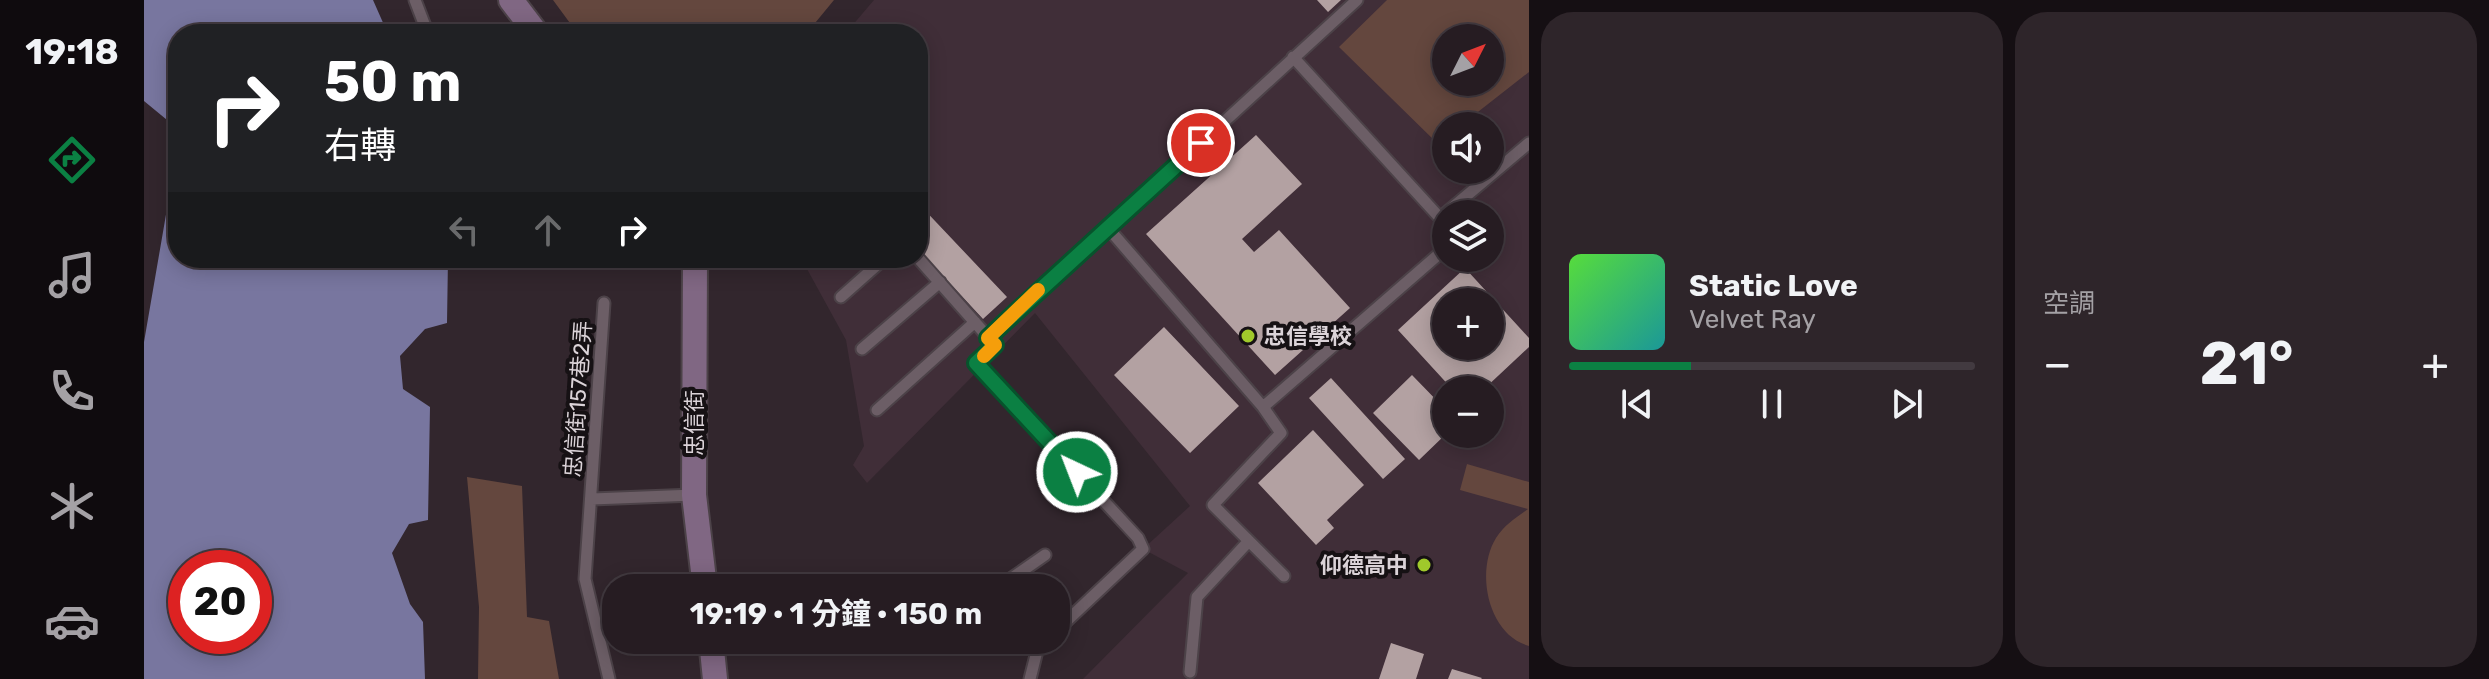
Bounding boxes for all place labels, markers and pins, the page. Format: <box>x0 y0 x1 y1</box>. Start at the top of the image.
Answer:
pin <box>1167 109 1235 177</box>
place label: 忠信學校 <box>1264 323 1352 350</box>
marker: 忠信學校 <box>1239 327 1257 345</box>
place label: 仰德高中 <box>1320 552 1408 579</box>
marker: 仰德高中 <box>1415 556 1433 574</box>

